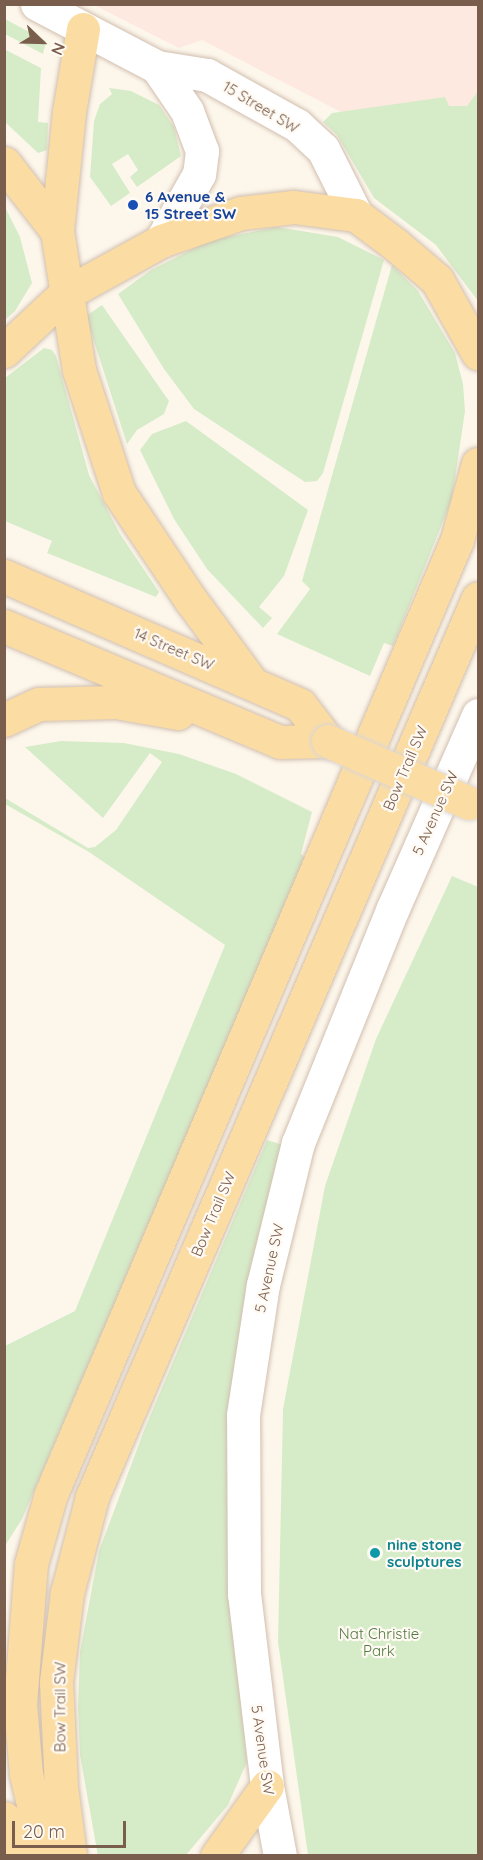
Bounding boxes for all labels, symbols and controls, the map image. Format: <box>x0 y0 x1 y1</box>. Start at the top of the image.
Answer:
north arrow <box>12 12 72 72</box>
text: N <box>47 40 70 58</box>
street label: 15 Street SW <box>220 77 302 137</box>
place label: 6 Avenue & 15 Street SW <box>145 187 236 222</box>
marker: 6 Avenue & 15 Street SW <box>126 198 140 212</box>
street label: 14 Street SW <box>131 624 217 674</box>
street label: Bow Trail SW <box>379 723 431 813</box>
street label: 5 Avenue SW <box>408 768 462 858</box>
street label: Bow Trail SW <box>187 1169 239 1259</box>
street label: 5 Avenue SW <box>251 1222 287 1314</box>
place label: nine stone sculptures <box>387 1535 462 1570</box>
marker: nine stone sculptures <box>368 1546 382 1560</box>
park label: Nat Christie Park <box>339 1624 419 1659</box>
street label: Bow Trail SW <box>51 1662 69 1752</box>
street label: 5 Avenue SW <box>248 1704 278 1796</box>
scale bar <box>15 1809 129 1847</box>
text: 20 m <box>23 1820 65 1843</box>

